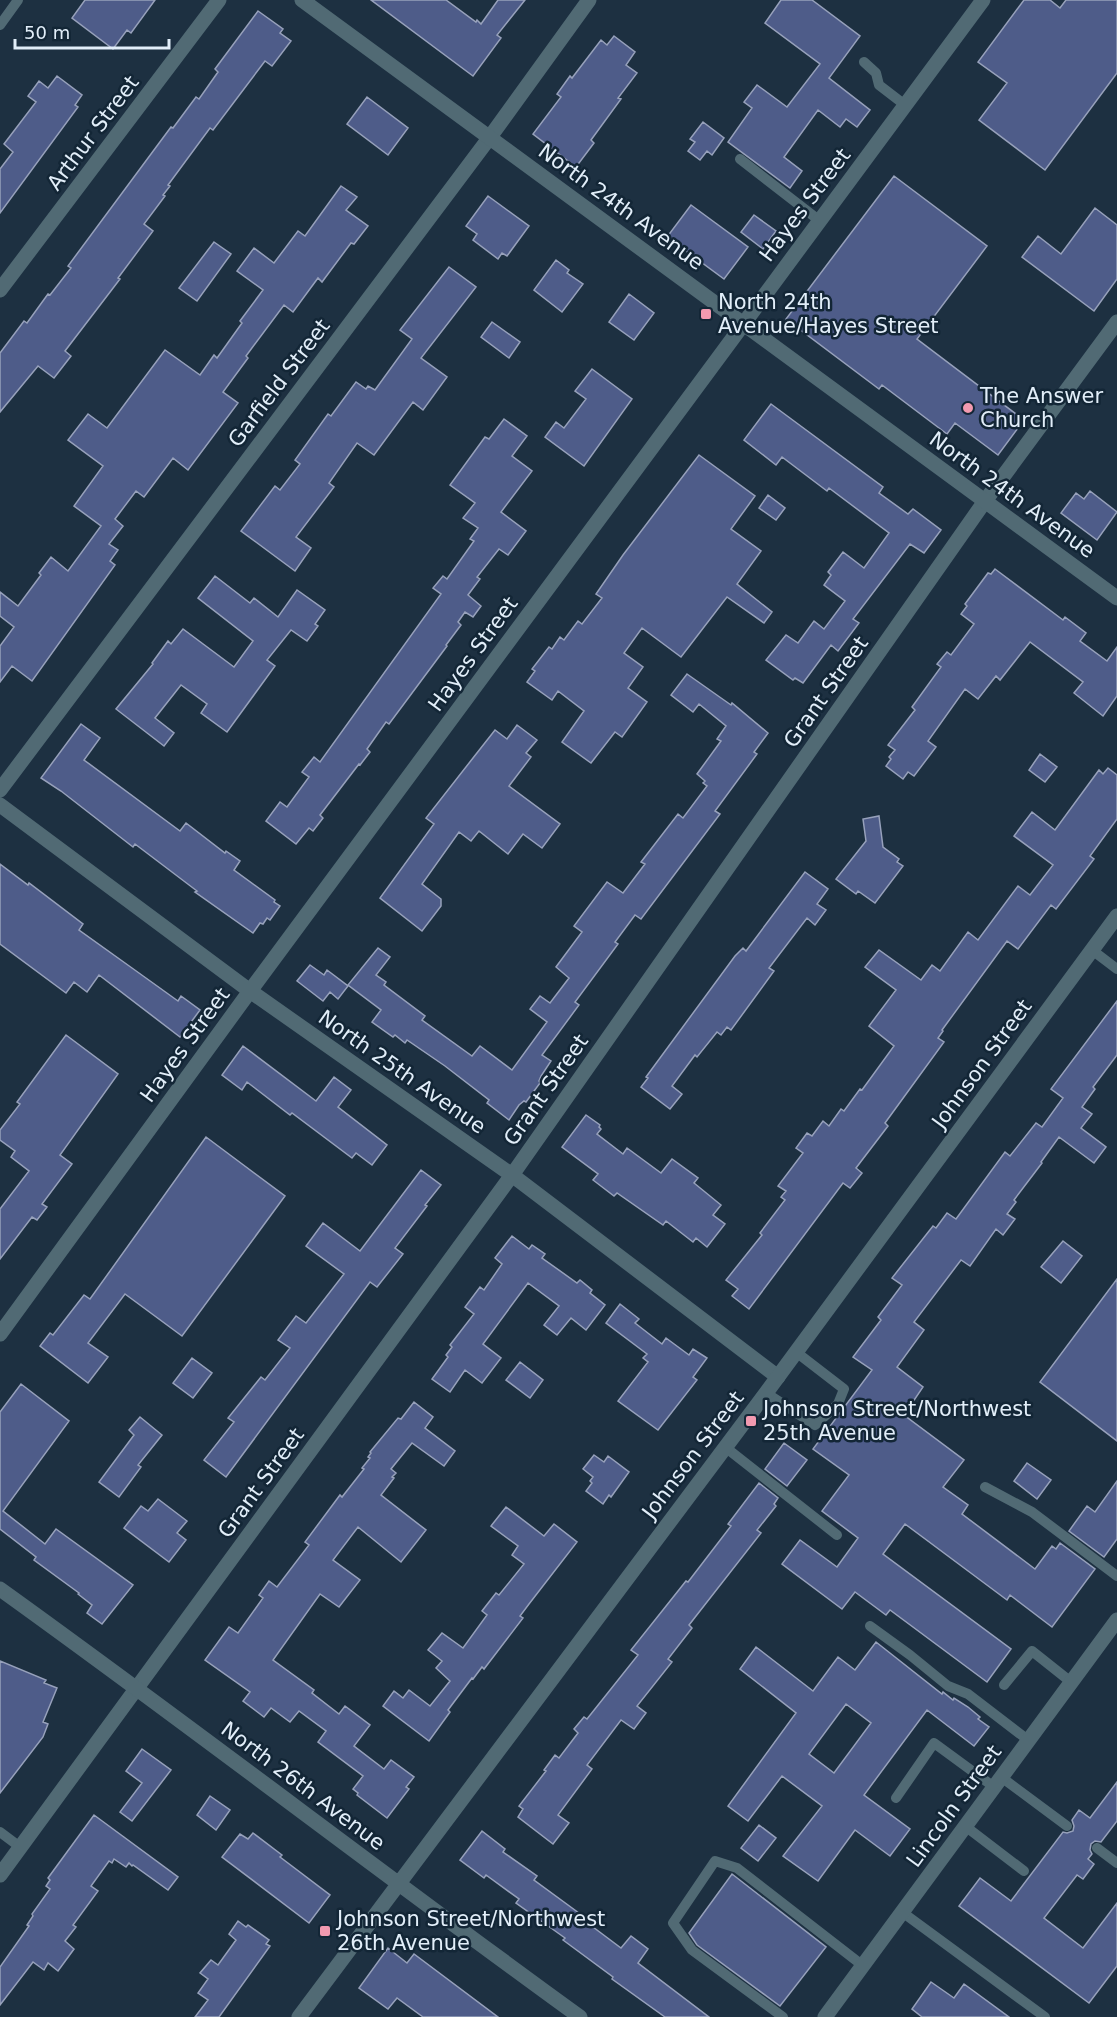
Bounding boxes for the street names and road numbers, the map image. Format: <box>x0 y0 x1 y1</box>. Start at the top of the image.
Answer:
street label: Arthur Street <box>42 71 144 195</box>
street label: North 24th Avenue <box>534 139 708 275</box>
street label: Hayes Street <box>755 144 855 266</box>
street label: Garfield Street <box>223 314 335 452</box>
street label: North 24th Avenue <box>925 427 1099 563</box>
street label: Hayes Street <box>423 592 523 716</box>
street label: Grant Street <box>779 632 873 752</box>
street label: Hayes Street <box>135 983 235 1107</box>
street label: Johnson Street <box>926 995 1037 1135</box>
street label: North 25th Avenue <box>314 1005 490 1139</box>
street label: Grant Street <box>499 1030 593 1150</box>
street label: Johnson Street <box>636 1387 749 1525</box>
street label: Grant Street <box>213 1423 309 1543</box>
street label: North 26th Avenue <box>217 1717 389 1855</box>
street label: Lincoln Street <box>902 1740 1006 1872</box>

